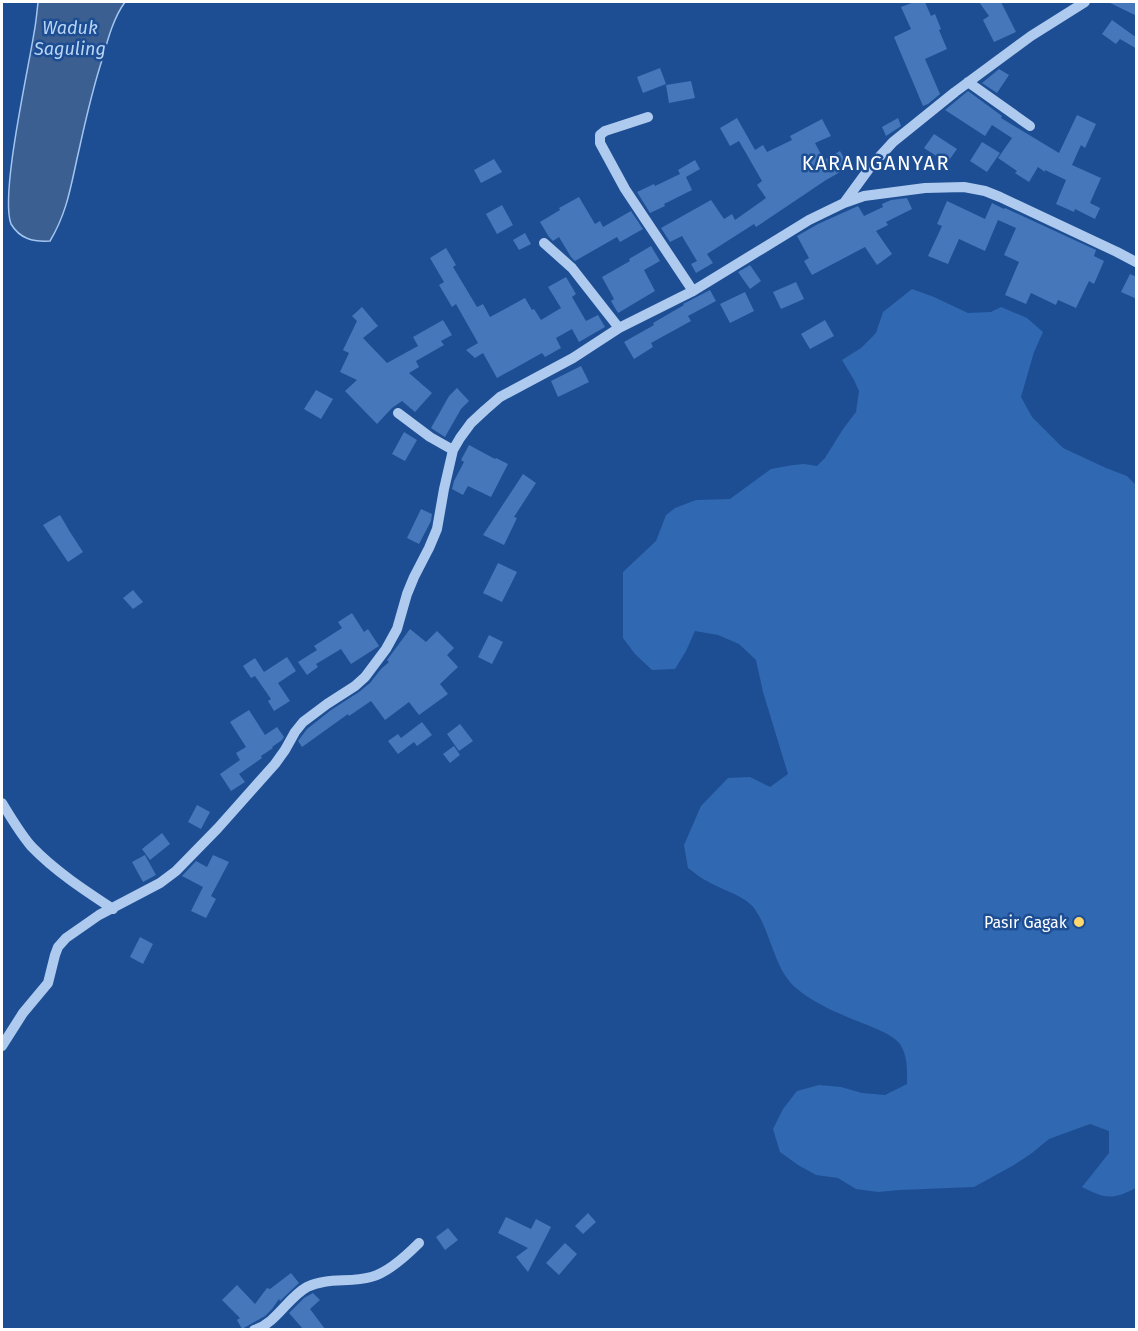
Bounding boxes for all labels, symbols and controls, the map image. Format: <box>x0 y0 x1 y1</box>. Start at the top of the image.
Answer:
water label: Waduk Saguling <box>33 17 106 60</box>
district label: KARANGANYAR <box>802 151 950 175</box>
place label: Pasir Gagak <box>984 913 1068 932</box>
marker: Pasir Gagak <box>1072 915 1086 929</box>

